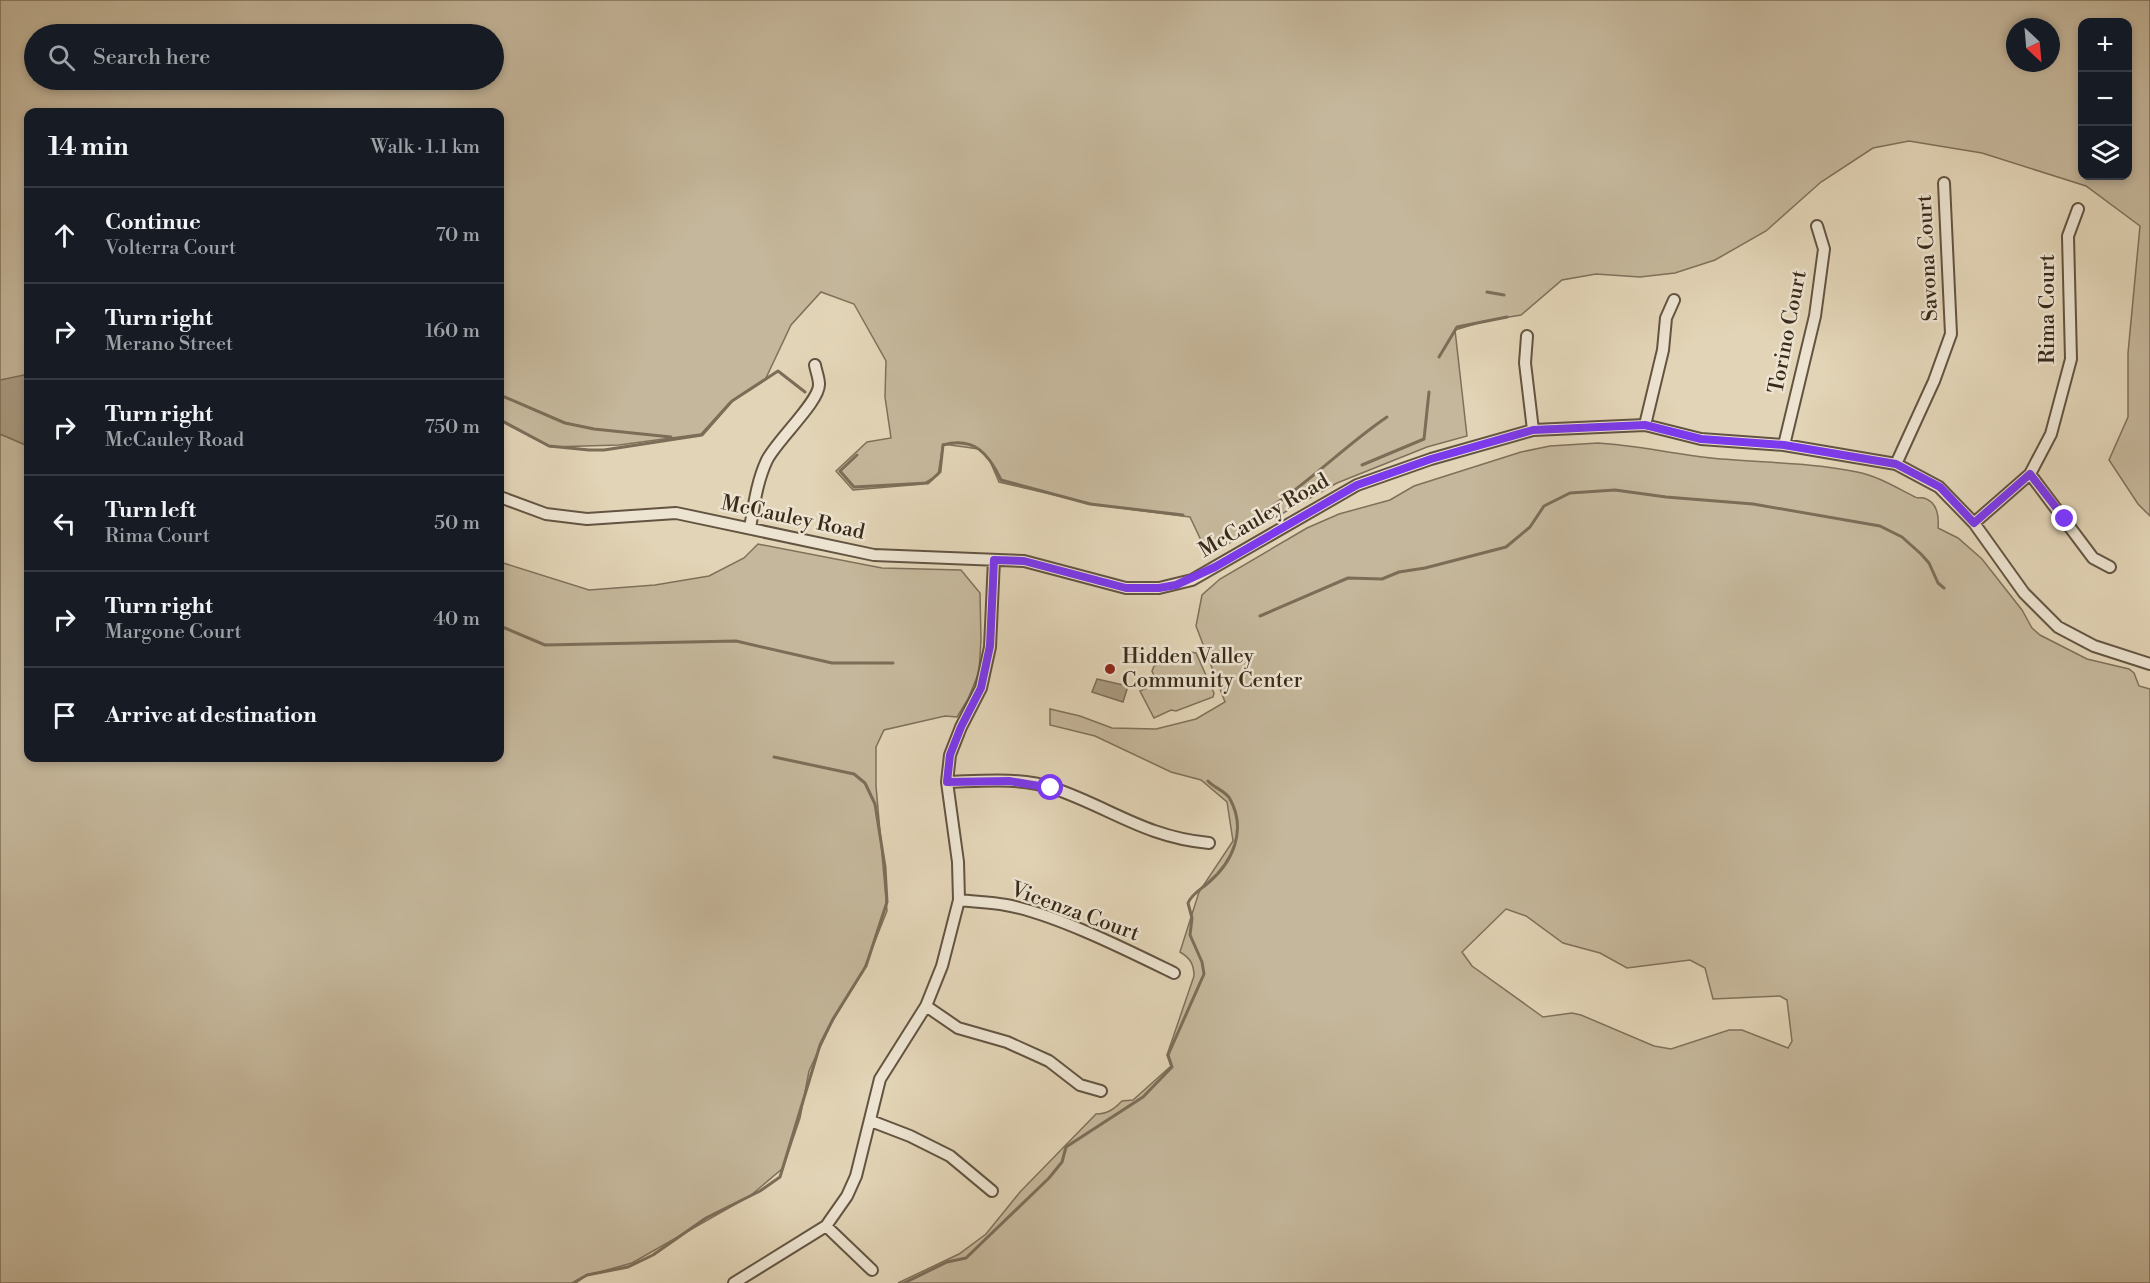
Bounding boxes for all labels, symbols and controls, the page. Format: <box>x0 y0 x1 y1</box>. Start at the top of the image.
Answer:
north arrow <box>2006 18 2060 72</box>
map controls <box>2078 18 2132 180</box>
button: + <box>2078 18 2132 72</box>
search box <box>24 24 504 90</box>
icon: search <box>45 41 78 74</box>
text: Search here <box>93 44 210 71</box>
button: − <box>2078 72 2132 126</box>
button: layers <box>2078 126 2132 180</box>
text: 14 min <box>48 131 129 163</box>
text: Walk · 1.1 km <box>371 135 480 160</box>
street label: Savona Court <box>1912 193 1944 322</box>
text: Continue <box>105 209 201 236</box>
icon: ahead <box>48 219 81 252</box>
text: 70 m <box>436 223 480 248</box>
text: Volterra Court <box>105 236 236 261</box>
street label: Rima Court <box>2035 253 2061 364</box>
street label: Torino Court <box>1763 268 1813 396</box>
text: Turn right <box>105 305 213 332</box>
icon: right <box>48 315 81 348</box>
text: 160 m <box>425 319 480 344</box>
text: Merano Street <box>105 332 233 357</box>
text: Turn right <box>105 401 213 428</box>
icon: right <box>48 411 81 444</box>
text: 750 m <box>424 415 480 440</box>
text: McCauley Road <box>105 428 244 453</box>
street label: McCauley Road <box>1194 468 1334 564</box>
street label: McCauley Road <box>719 490 867 546</box>
text: Turn left <box>105 497 196 524</box>
route end <box>2051 505 2077 531</box>
icon: left <box>48 507 81 540</box>
text: 50 m <box>434 511 480 536</box>
text: Rima Court <box>105 524 210 549</box>
text: Turn right <box>105 593 213 620</box>
icon: right <box>48 603 81 636</box>
text: 40 m <box>433 607 480 632</box>
text: Margone Court <box>105 620 242 645</box>
place label: Hidden Valley Community Center <box>1122 644 1303 694</box>
marker: Hidden Valley Community Center <box>1103 662 1117 676</box>
icon: arrive <box>48 699 81 732</box>
text: Arrive at destination <box>105 702 317 729</box>
route start <box>1037 774 1063 800</box>
street label: Vicenza Court <box>1006 876 1143 947</box>

